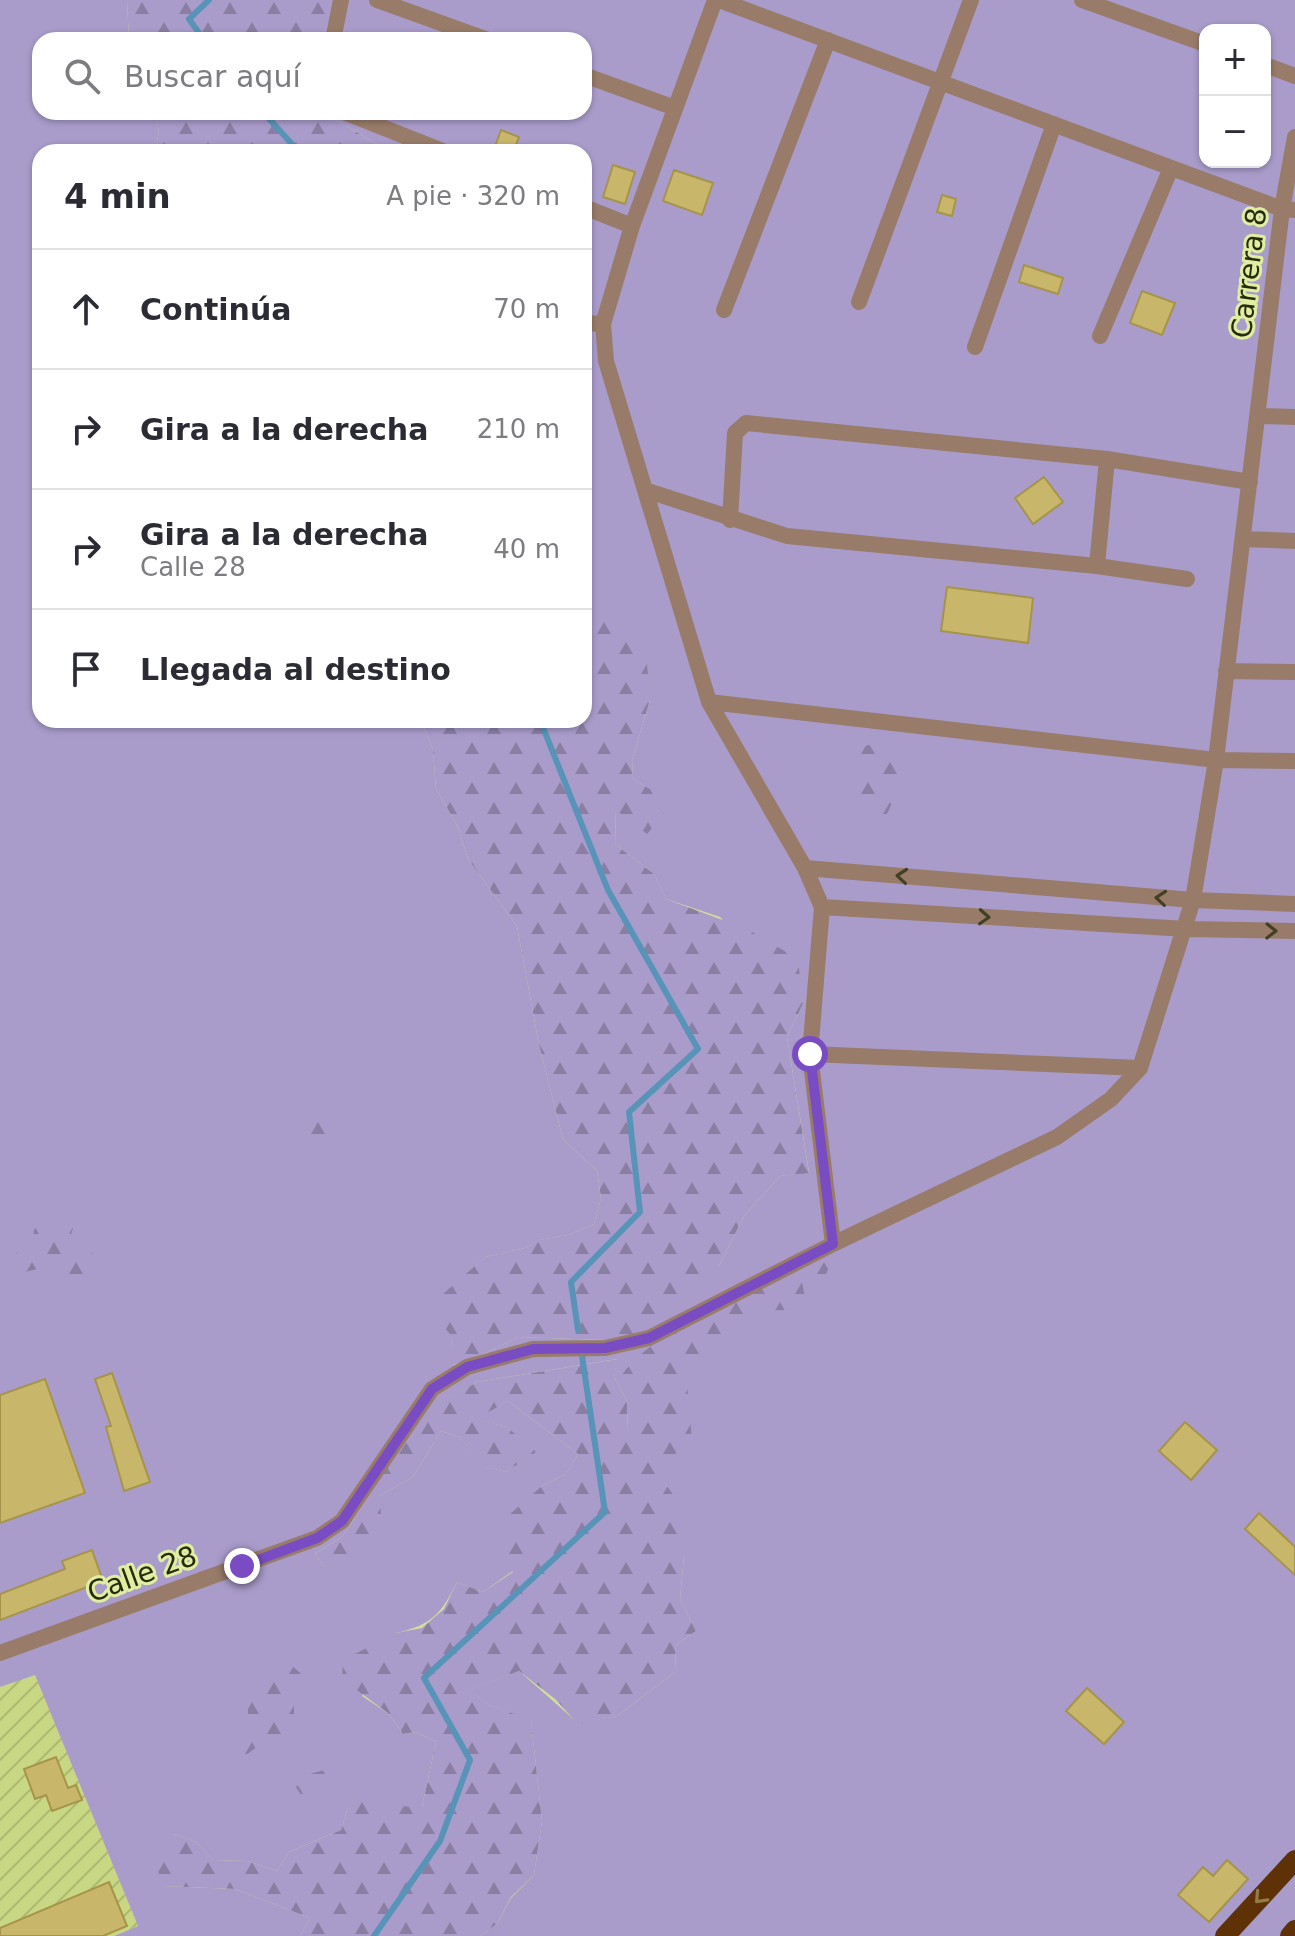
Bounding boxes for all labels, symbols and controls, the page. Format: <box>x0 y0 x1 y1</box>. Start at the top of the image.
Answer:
map controls <box>1199 24 1271 168</box>
button: + <box>1199 24 1271 96</box>
search box <box>32 32 592 120</box>
icon: search <box>60 54 104 98</box>
text: Buscar aquí <box>124 59 301 94</box>
button: − <box>1199 96 1271 168</box>
text: 4 min <box>64 176 171 216</box>
text: A pie · 320 m <box>386 181 560 211</box>
street label: Carrera 8 <box>1225 206 1273 340</box>
icon: ahead <box>64 287 108 331</box>
text: Continúa <box>140 292 292 327</box>
text: 70 m <box>493 294 560 324</box>
icon: right <box>64 407 108 451</box>
text: Gira a la derecha <box>140 412 428 447</box>
text: 210 m <box>477 414 560 444</box>
text: Gira a la derecha <box>140 517 428 552</box>
icon: right <box>64 527 108 571</box>
text: 40 m <box>493 534 560 564</box>
text: Calle 28 <box>140 552 246 582</box>
icon: arrive <box>64 647 108 691</box>
text: Llegada al destino <box>140 652 451 687</box>
one-way arrow <box>895 868 908 885</box>
one-way arrow <box>1154 889 1167 906</box>
one-way arrow <box>978 908 991 925</box>
one-way arrow <box>1265 922 1278 940</box>
route start <box>792 1036 828 1072</box>
street label: Calle 28 <box>83 1539 201 1609</box>
route end <box>224 1548 260 1584</box>
one-way arrow <box>1254 1889 1269 1903</box>

